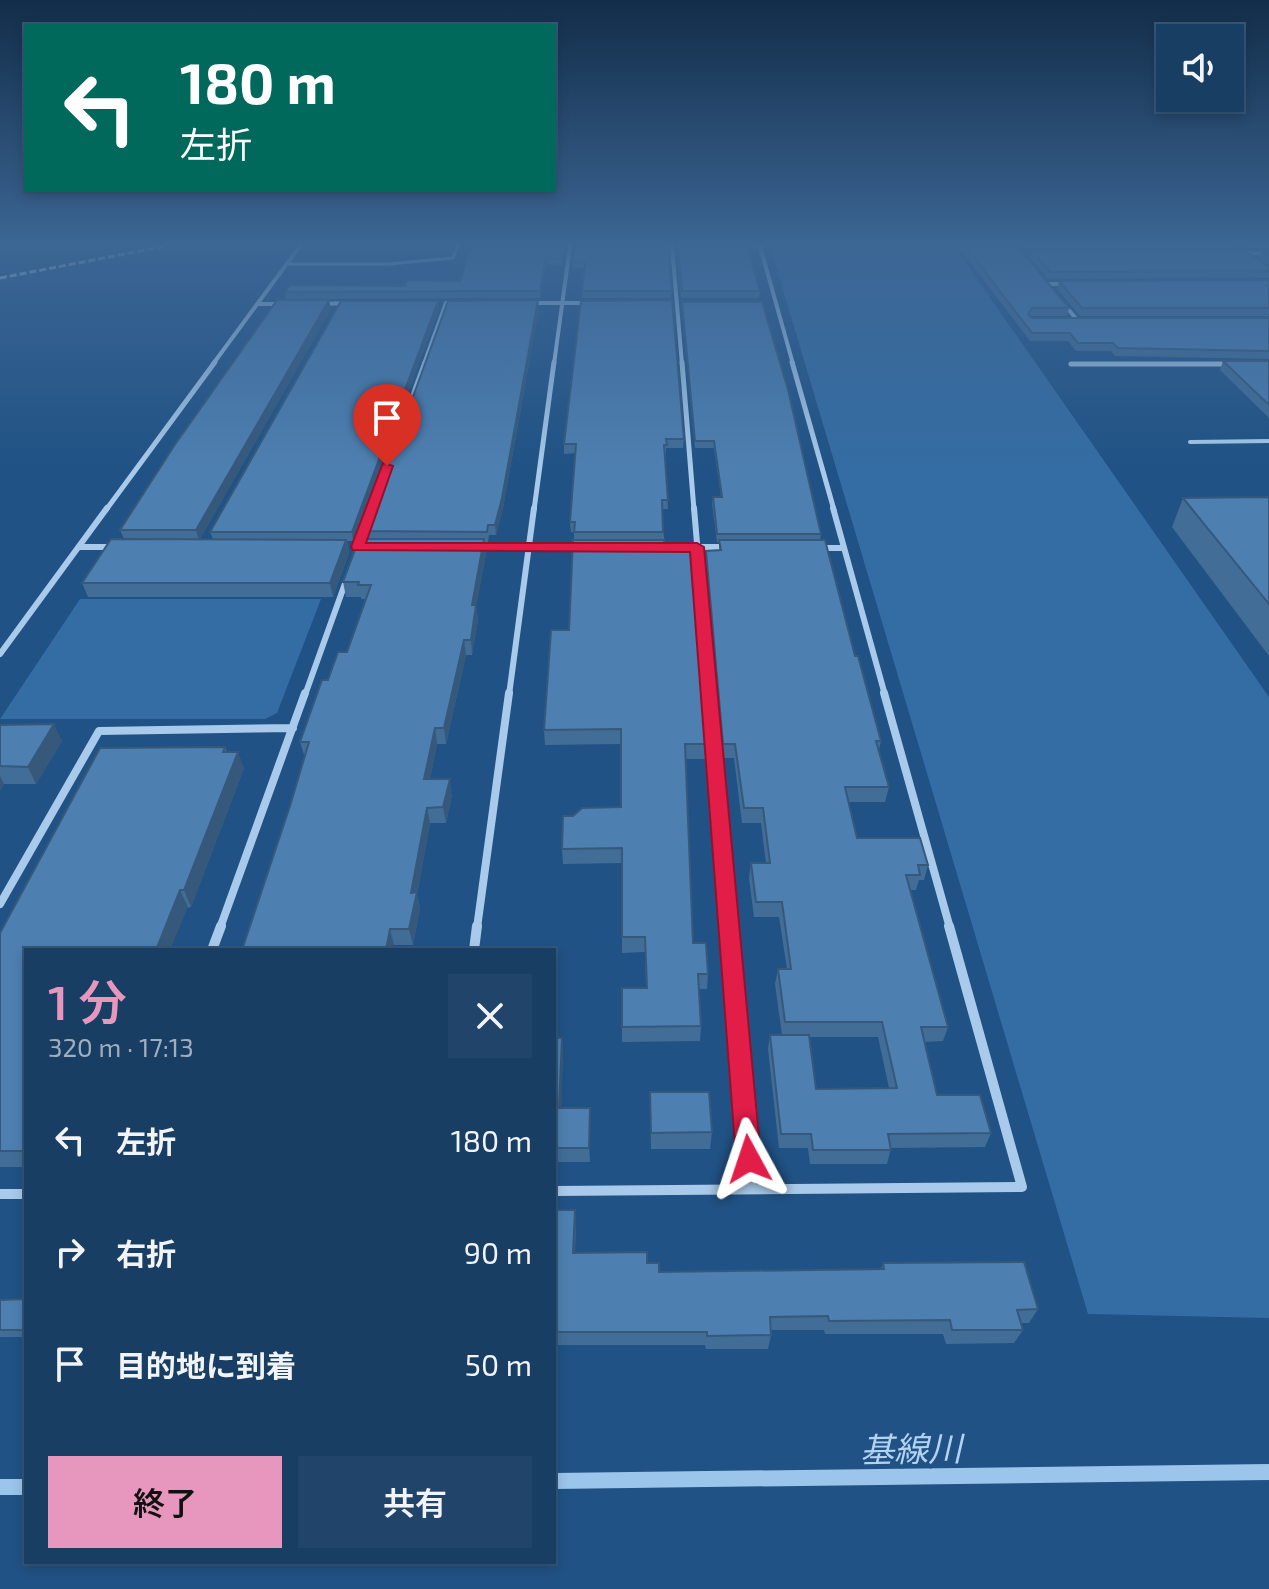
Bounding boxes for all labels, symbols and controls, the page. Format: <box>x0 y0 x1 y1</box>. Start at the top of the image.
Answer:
map controls <box>1156 24 1244 112</box>
button: sound <box>1156 24 1244 112</box>
text: 180 m <box>180 48 336 115</box>
icon: left <box>48 56 152 160</box>
text: 左折 <box>180 122 252 165</box>
pin <box>353 384 421 466</box>
icon: arrive <box>365 396 409 440</box>
text: 1 分 <box>48 972 127 1030</box>
button: close <box>448 974 532 1058</box>
text: 320 m · 17:13 <box>48 1031 194 1062</box>
position arrow <box>707 1117 791 1201</box>
icon: left <box>48 1118 92 1162</box>
text: 180 m <box>451 1122 532 1158</box>
text: 左折 <box>116 1123 176 1159</box>
icon: right <box>48 1230 92 1274</box>
text: 90 m <box>464 1234 532 1270</box>
text: 右折 <box>116 1235 176 1271</box>
icon: arrive <box>48 1342 92 1386</box>
text: 50 m <box>465 1346 532 1382</box>
text: 目的地に到着 <box>116 1347 296 1383</box>
water label: 基線川 <box>860 1427 965 1469</box>
button: 終了 <box>48 1456 282 1548</box>
button: 共有 <box>298 1456 532 1548</box>

